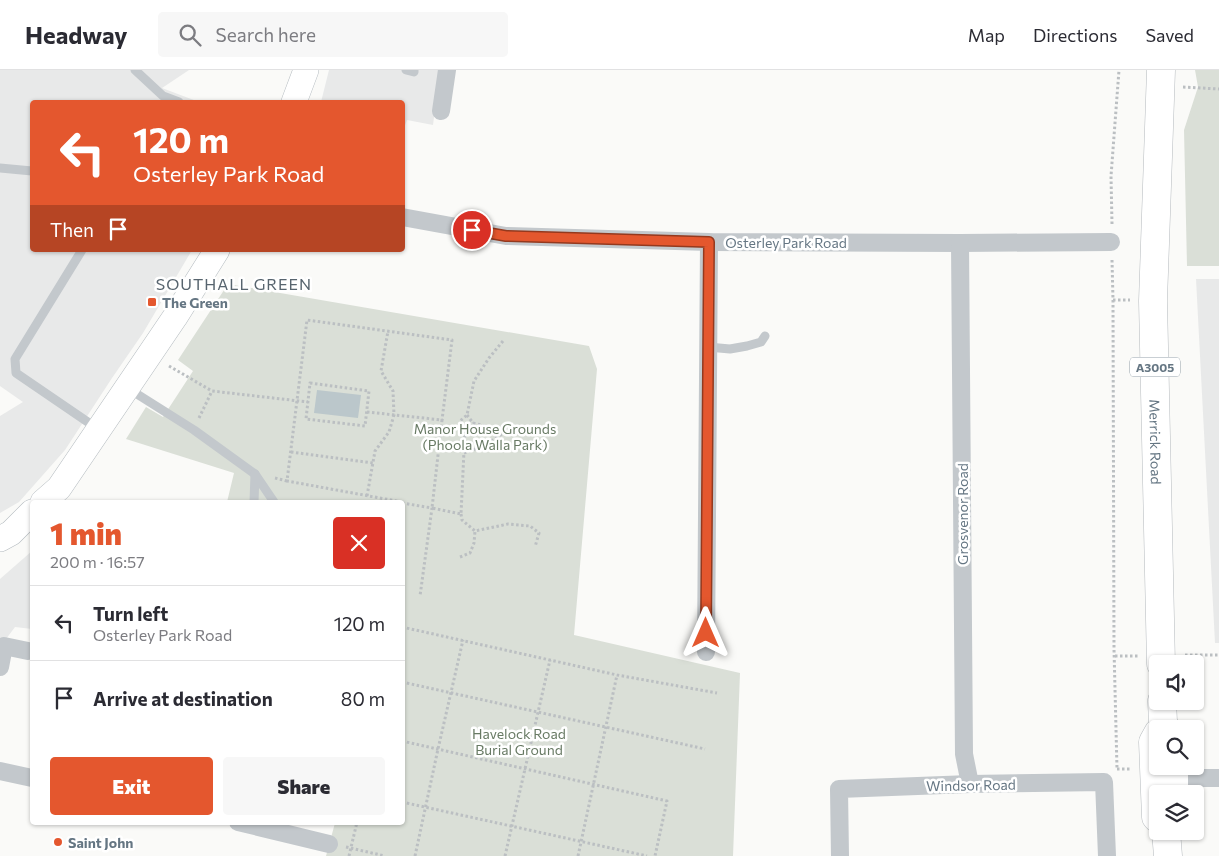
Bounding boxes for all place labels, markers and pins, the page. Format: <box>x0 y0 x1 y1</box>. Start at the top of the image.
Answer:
pin <box>451 209 493 251</box>
place label: The Green <box>162 294 228 311</box>
marker: The Green <box>146 296 158 308</box>
place label: Saint John <box>68 834 133 851</box>
marker: Saint John <box>52 836 64 848</box>

